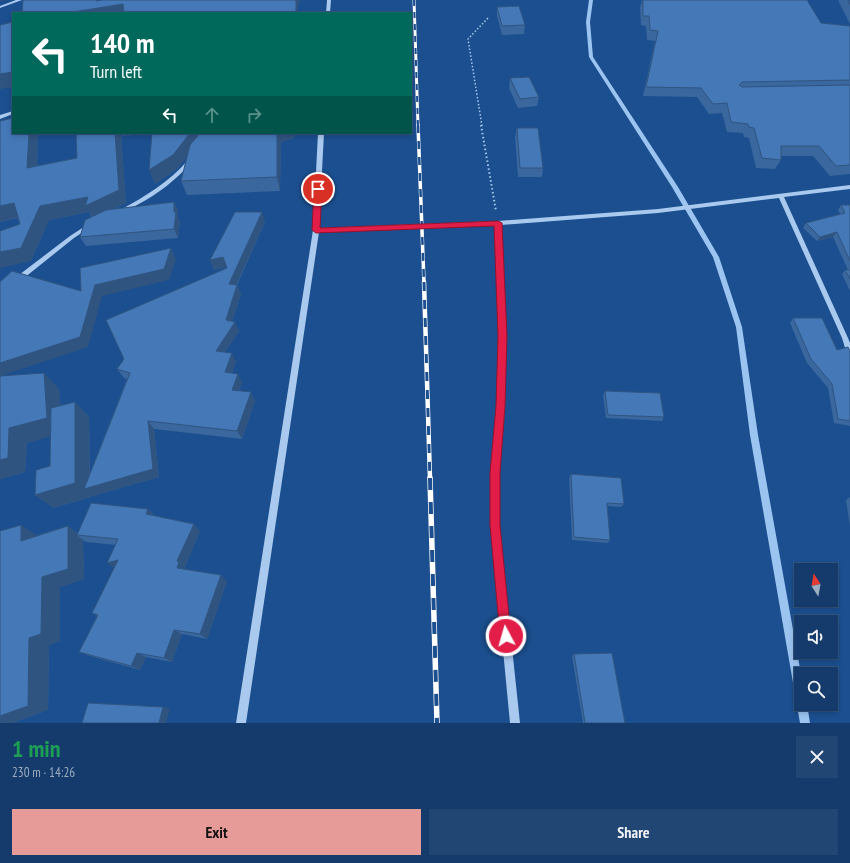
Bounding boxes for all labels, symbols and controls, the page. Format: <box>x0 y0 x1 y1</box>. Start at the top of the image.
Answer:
text: 140 m <box>90 24 154 61</box>
icon: left <box>24 28 76 80</box>
text: Turn left <box>90 60 142 83</box>
icon: left <box>159 104 181 126</box>
icon: ahead <box>201 104 223 126</box>
icon: right <box>243 104 265 126</box>
pin <box>301 172 335 206</box>
icon: arrive <box>307 178 329 200</box>
north arrow <box>794 563 838 607</box>
map controls <box>794 563 838 711</box>
position arrow <box>485 615 527 657</box>
button: sound <box>794 615 838 659</box>
button: search <box>794 667 838 711</box>
text: 1 min <box>12 733 60 764</box>
button: close <box>796 736 838 778</box>
text: 230 m · 14:26 <box>12 764 75 781</box>
button: Exit <box>12 809 421 855</box>
button: Share <box>429 809 838 855</box>

